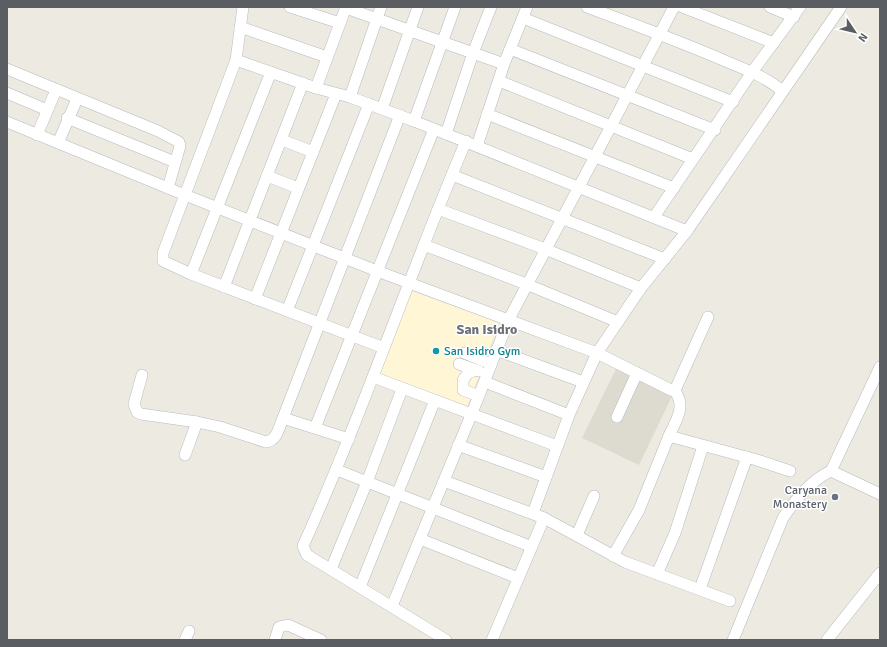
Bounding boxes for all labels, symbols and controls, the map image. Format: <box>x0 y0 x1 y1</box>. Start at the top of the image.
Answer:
north arrow <box>835 12 875 52</box>
text: N <box>855 31 870 44</box>
district label: San Isidro <box>457 321 517 338</box>
place label: San Isidro Gym <box>444 344 520 359</box>
marker: San Isidro Gym <box>431 346 441 356</box>
place label: Caryana Monastery <box>773 483 827 512</box>
marker: Caryana Monastery <box>830 492 840 502</box>

